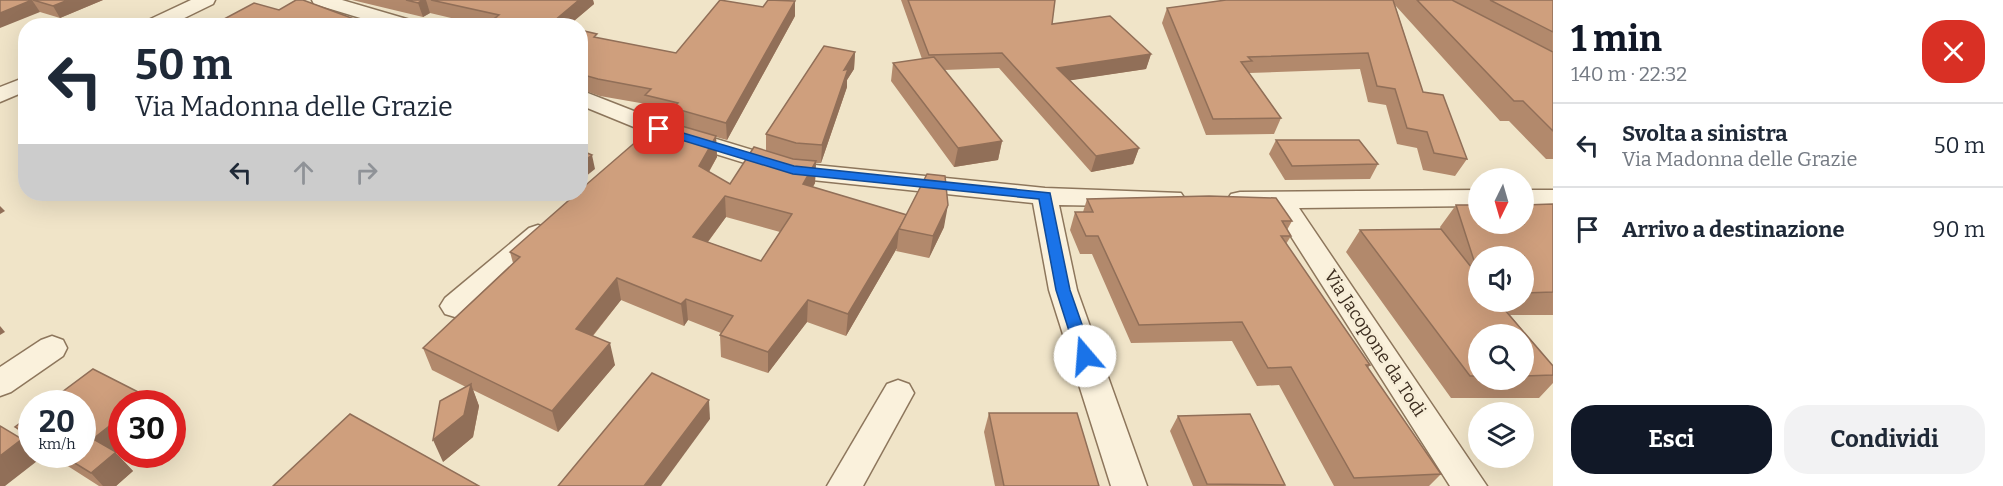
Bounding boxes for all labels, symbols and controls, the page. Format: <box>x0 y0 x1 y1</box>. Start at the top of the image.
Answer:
text: 1 min <box>1571 17 1662 61</box>
button: close <box>1922 20 1985 83</box>
text: 50 m <box>135 40 232 90</box>
icon: left <box>36 42 114 120</box>
text: 140 m · 22:32 <box>1571 62 1687 86</box>
text: Via Madonna delle Grazie <box>135 91 453 123</box>
pin <box>633 103 684 154</box>
icon: arrive <box>642 112 675 145</box>
text: Svolta a sinistra <box>1622 120 1788 147</box>
icon: left <box>1571 129 1604 162</box>
text: 50 m <box>1934 132 1985 159</box>
text: Via Madonna delle Grazie <box>1622 147 1857 171</box>
icon: left <box>224 156 257 189</box>
icon: ahead <box>287 156 320 189</box>
icon: right <box>350 156 383 189</box>
north arrow <box>1468 168 1534 234</box>
map controls <box>1468 168 1534 468</box>
icon: arrive <box>1571 213 1604 246</box>
text: Arrivo a destinazione <box>1622 216 1845 243</box>
text: 90 m <box>1933 216 1985 243</box>
button: sound <box>1468 246 1534 312</box>
street label: Via Jacopone da Todi <box>1319 265 1431 421</box>
position arrow <box>1053 324 1117 388</box>
button: search <box>1468 324 1534 390</box>
speed limit sign: 30 <box>108 390 186 468</box>
button: layers <box>1468 402 1534 468</box>
text: 20 <box>39 404 75 440</box>
button: Esci <box>1571 405 1772 474</box>
button: Condividi <box>1784 405 1985 474</box>
text: km/h <box>38 435 76 453</box>

